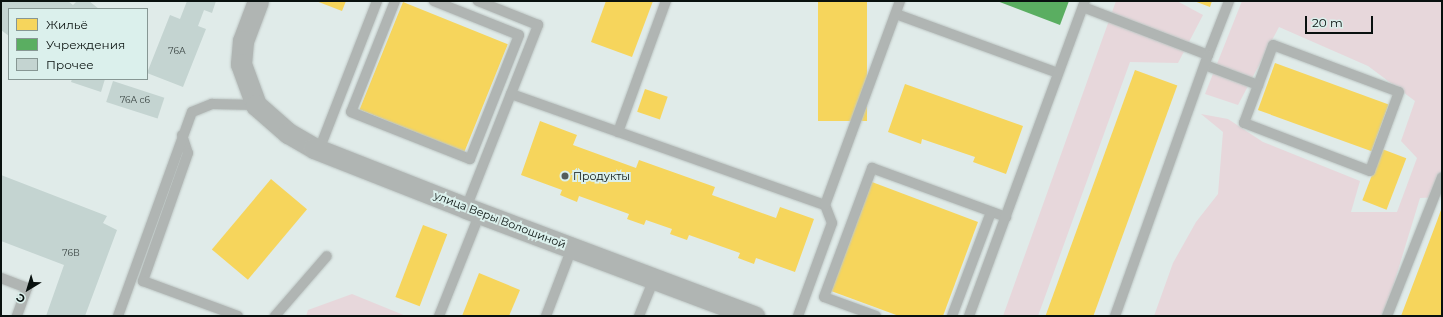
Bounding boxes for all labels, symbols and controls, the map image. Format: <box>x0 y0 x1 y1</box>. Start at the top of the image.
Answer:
legend <box>8 8 148 80</box>
scale bar <box>1307 8 1375 34</box>
text: 20 m <box>1312 15 1343 30</box>
text: Жильё <box>46 17 88 32</box>
text: Учреждения <box>46 37 125 52</box>
house number: 76А <box>168 46 186 56</box>
text: Прочее <box>46 57 94 72</box>
house number: 76А с6 <box>120 95 150 105</box>
place label: Продукты <box>573 169 630 183</box>
marker: Продукты <box>560 171 570 181</box>
street label: улица Веры Волошиной <box>432 189 568 251</box>
house number: 76В <box>62 248 80 258</box>
north arrow <box>8 269 48 309</box>
text: С <box>13 290 28 306</box>

